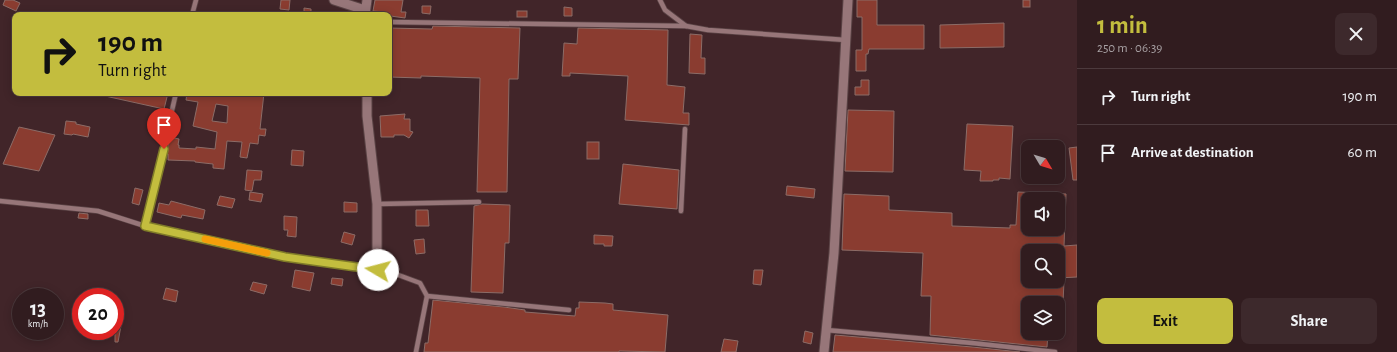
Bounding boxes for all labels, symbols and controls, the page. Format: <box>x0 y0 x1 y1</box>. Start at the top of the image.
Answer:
button: close <box>1335 13 1377 55</box>
text: 1 min <box>1097 14 1148 38</box>
icon: right <box>32 28 84 80</box>
text: 190 m <box>98 29 163 57</box>
text: 250 m · 06:39 <box>1097 42 1162 55</box>
text: Turn right <box>98 62 167 80</box>
icon: right <box>1097 86 1119 108</box>
text: Turn right <box>1131 89 1190 104</box>
text: 190 m <box>1342 89 1377 104</box>
pin <box>147 108 181 149</box>
icon: arrive <box>153 114 175 136</box>
north arrow <box>1021 140 1065 184</box>
map controls <box>1021 140 1065 340</box>
icon: arrive <box>1097 142 1119 164</box>
text: Arrive at destination <box>1131 145 1254 160</box>
text: 60 m <box>1348 145 1377 160</box>
button: sound <box>1021 192 1065 236</box>
button: search <box>1021 244 1065 288</box>
position arrow <box>357 249 399 291</box>
speed limit sign: 20 <box>72 288 124 340</box>
button: layers <box>1021 296 1065 340</box>
button: Exit <box>1097 298 1233 344</box>
button: Share <box>1241 298 1377 344</box>
text: 13 <box>30 299 46 319</box>
text: km/h <box>28 319 48 329</box>

